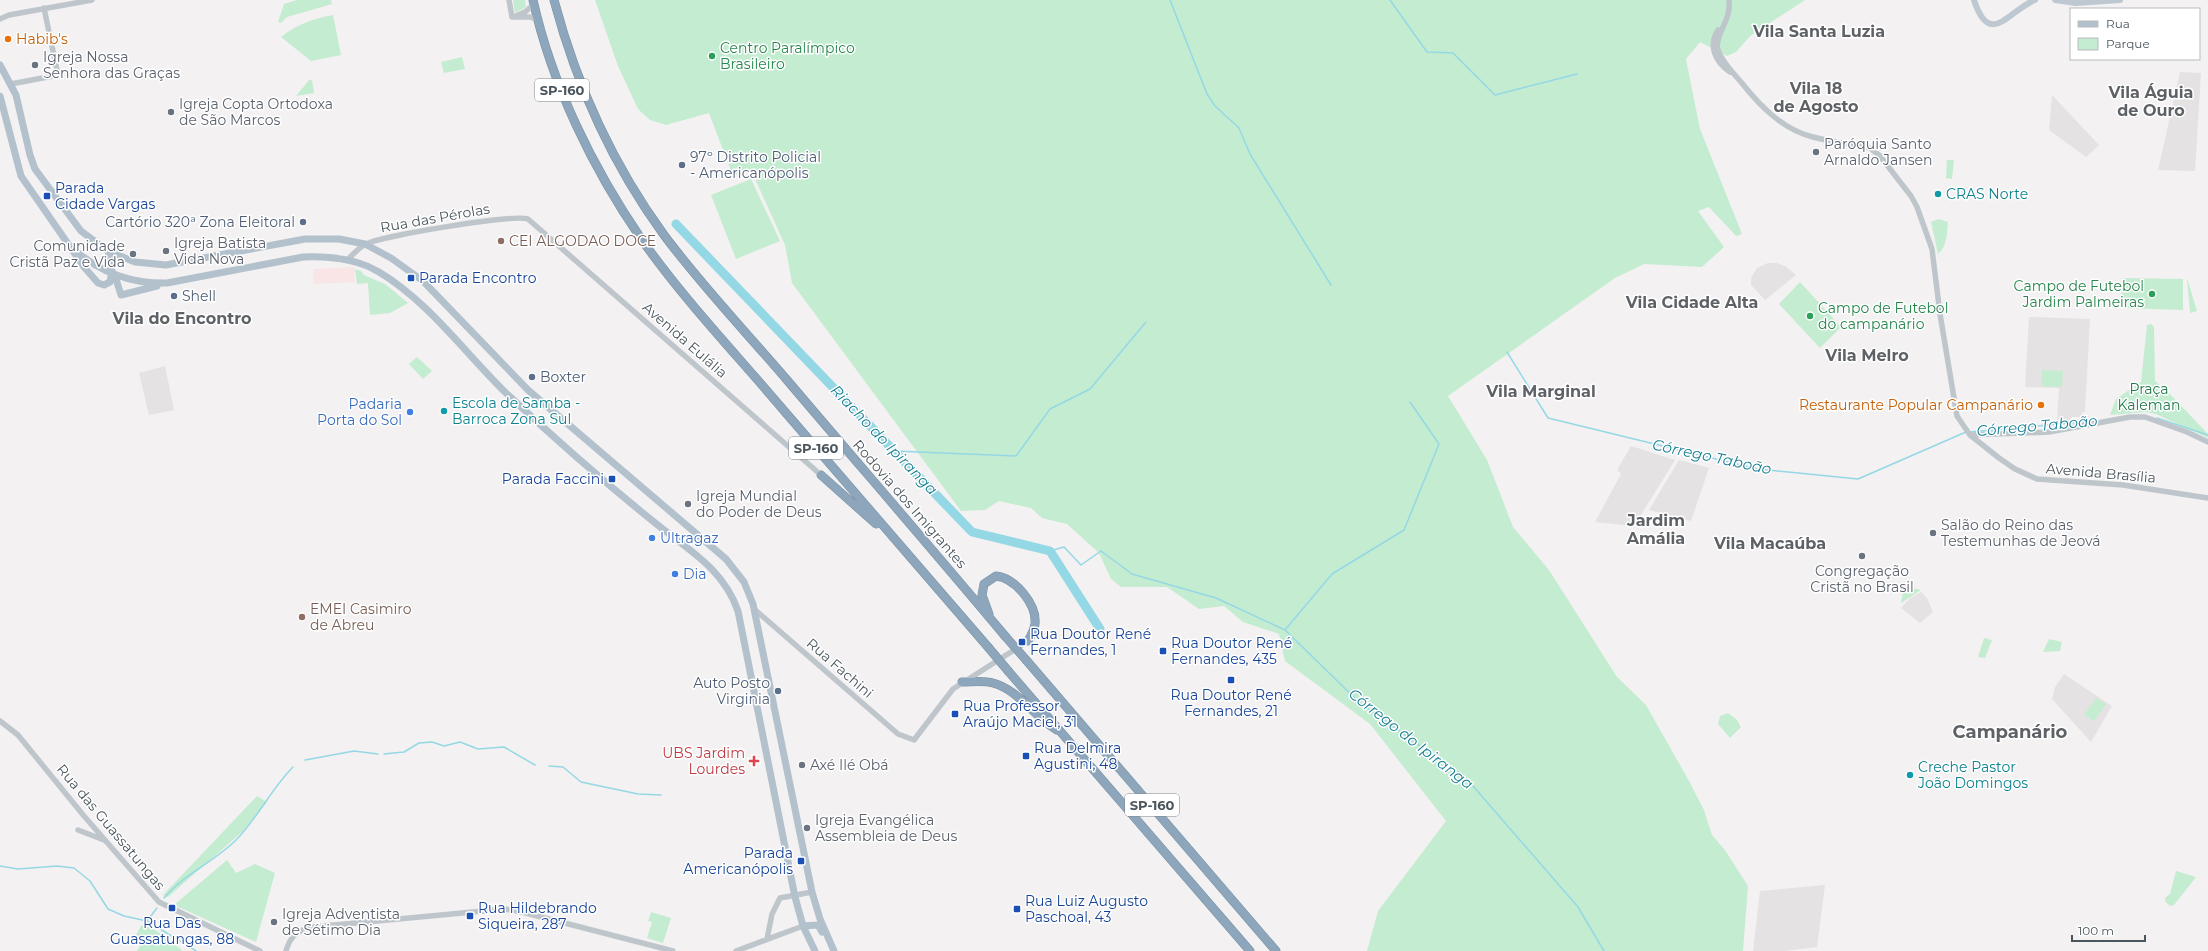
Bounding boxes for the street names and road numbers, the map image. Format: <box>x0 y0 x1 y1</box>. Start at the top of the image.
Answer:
road number: SP-160 <box>535 79 589 101</box>
street label: Rua das Pérolas <box>379 199 491 237</box>
street label: Avenida Eulália <box>639 298 731 382</box>
street label: Rodovia dos Imigrantes <box>849 436 971 572</box>
road number: SP-160 <box>789 437 843 459</box>
street label: Avenida Brasília <box>2045 459 2157 487</box>
street label: Rua Fachini <box>803 634 877 702</box>
street label: Rua das Guassatungas <box>53 760 169 894</box>
road number: SP-160 <box>1125 794 1179 816</box>

